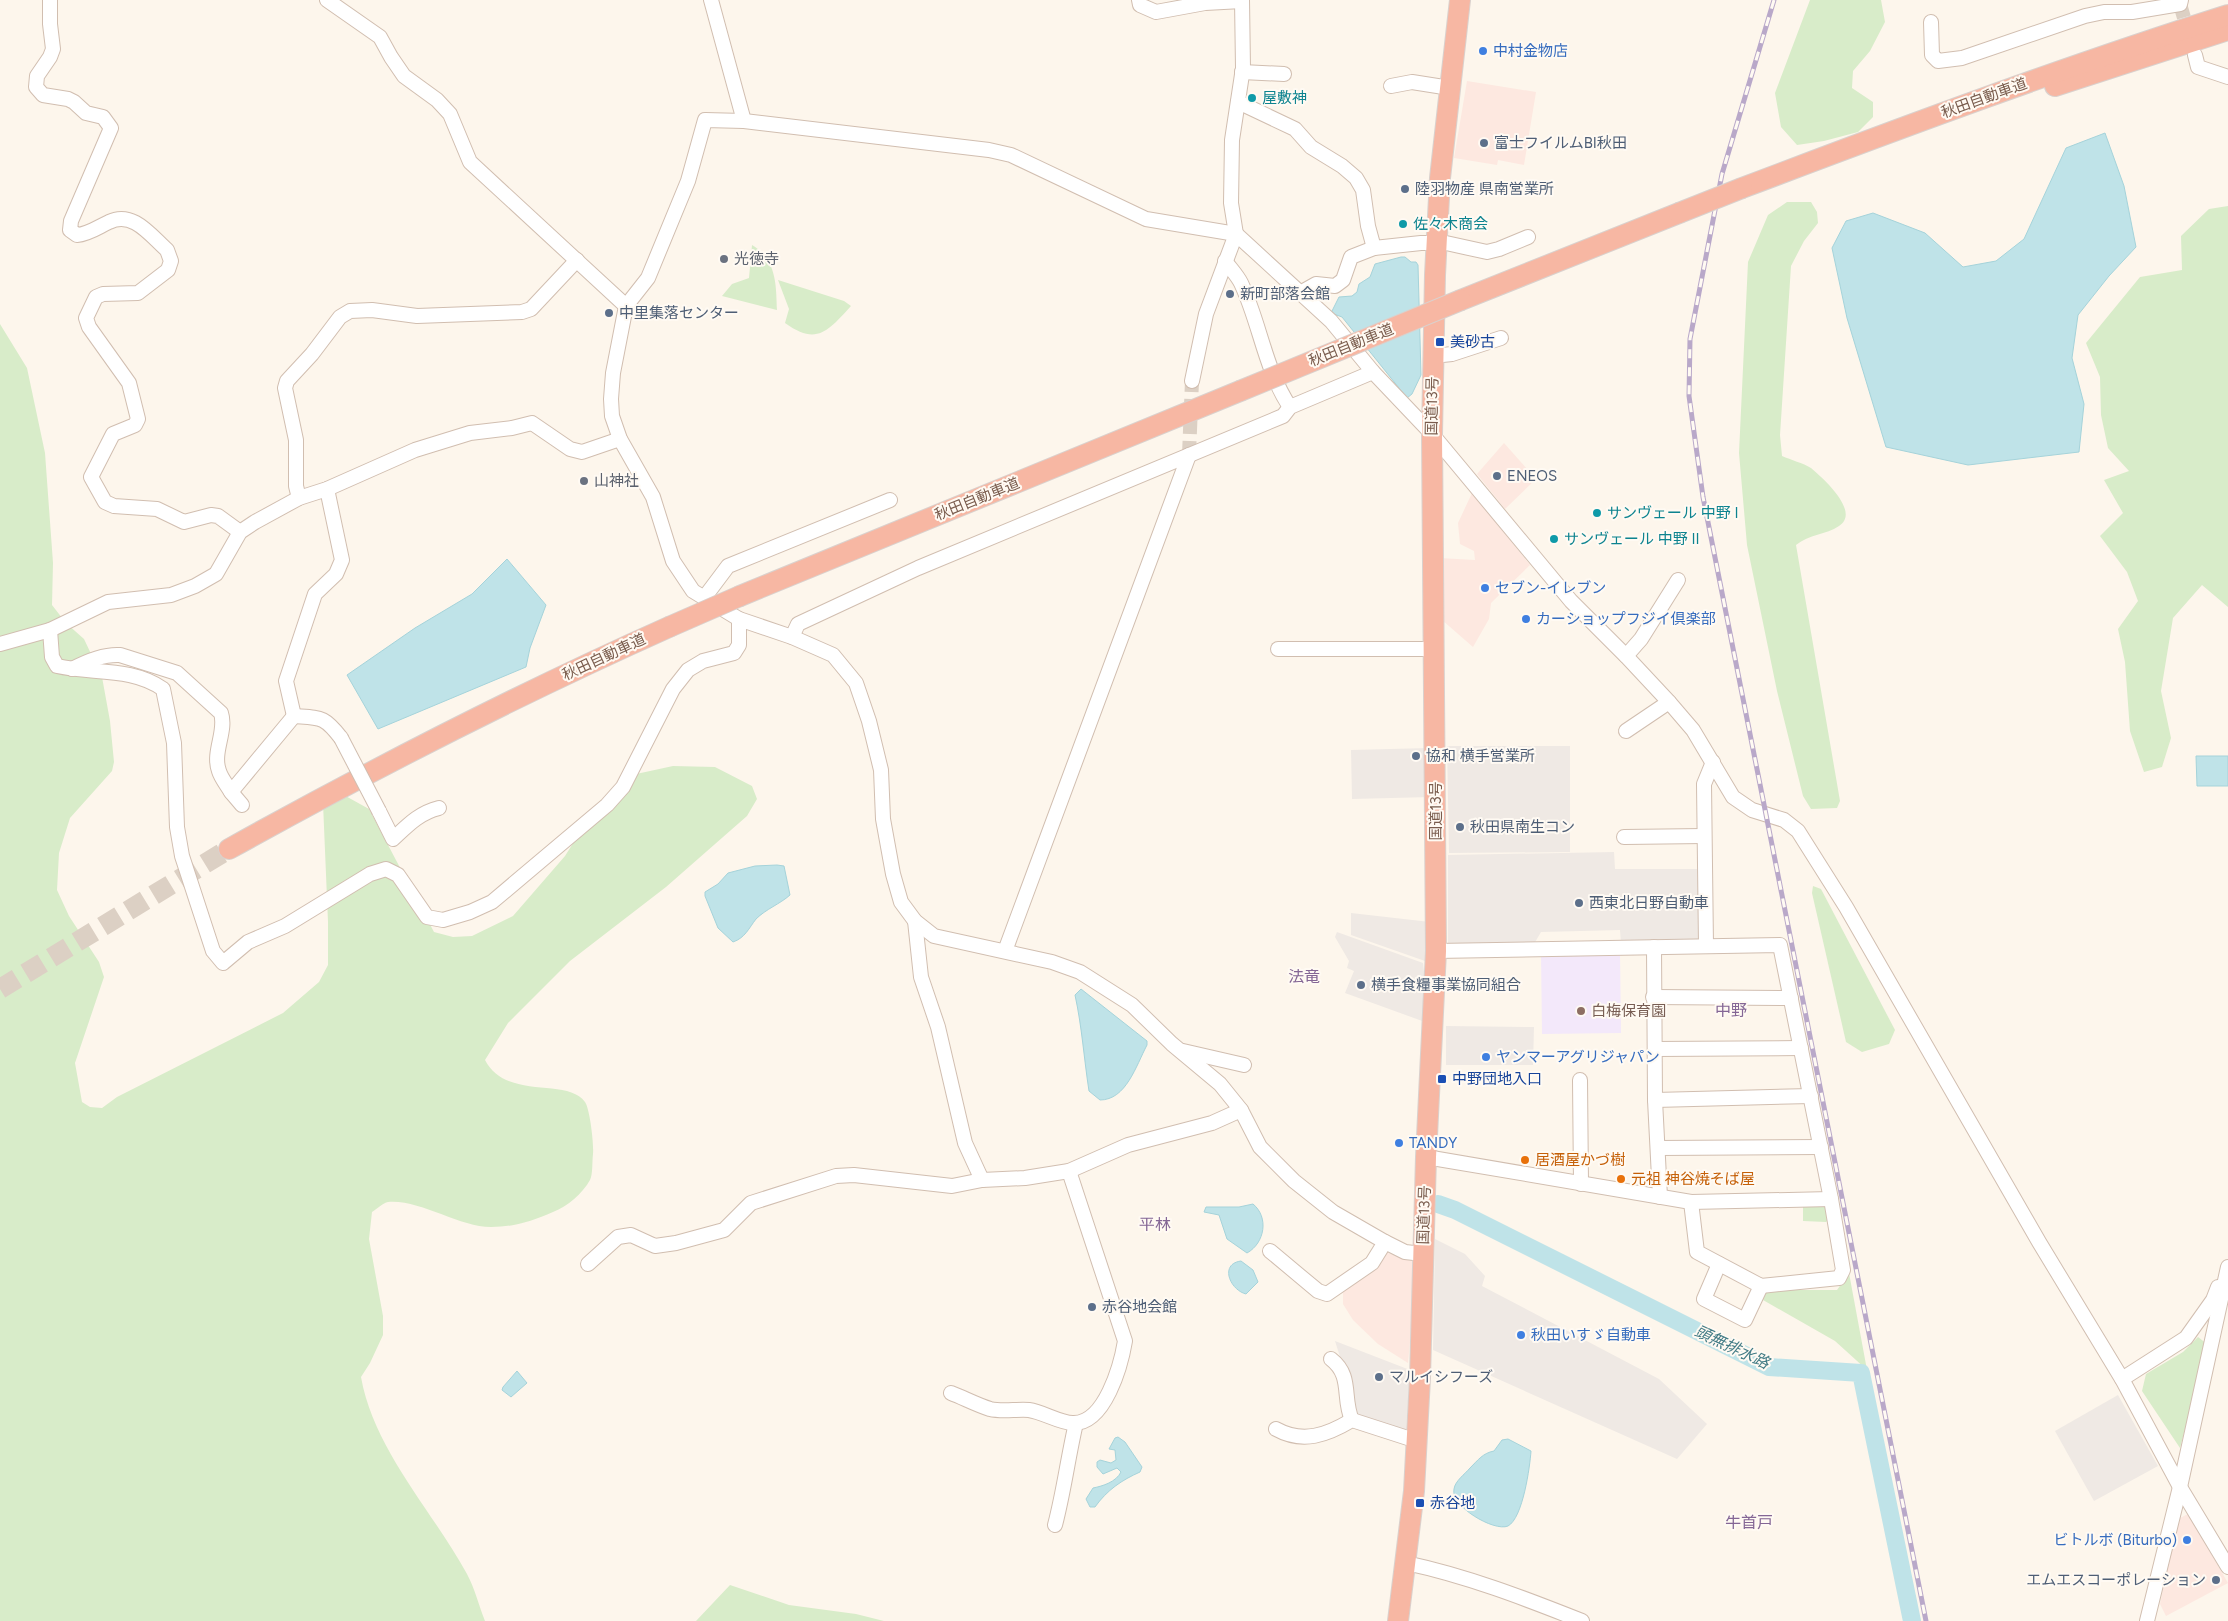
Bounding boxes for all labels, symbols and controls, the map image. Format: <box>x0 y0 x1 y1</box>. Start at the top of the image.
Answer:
place label: 中村金物店 <box>1493 42 1568 60</box>
marker: 中村金物店 <box>1477 45 1489 57</box>
street label: 秋田自動車道 <box>1939 74 2029 122</box>
place label: 屋敷神 <box>1262 89 1307 107</box>
marker: 屋敷神 <box>1246 92 1258 104</box>
place label: 富士フイルムBI秋田 <box>1494 134 1627 152</box>
marker: 富士フイルムBI秋田 <box>1478 137 1490 149</box>
place label: 陸羽物産 県南営業所 <box>1415 180 1554 198</box>
marker: 陸羽物産 県南営業所 <box>1399 183 1411 195</box>
place label: 佐々木商会 <box>1413 215 1488 233</box>
marker: 佐々木商会 <box>1397 218 1409 230</box>
place label: 光徳寺 <box>734 250 779 268</box>
marker: 光徳寺 <box>718 253 730 265</box>
place label: 新町部落会館 <box>1240 285 1330 303</box>
marker: 新町部落会館 <box>1224 288 1236 300</box>
place label: 中里集落センター <box>619 304 739 322</box>
marker: 中里集落センター <box>603 307 615 319</box>
street label: 秋田自動車道 <box>1306 320 1396 370</box>
place label: 美砂古 <box>1450 333 1495 351</box>
marker: 美砂古 <box>1434 336 1446 348</box>
street label: 国道13号 <box>1422 376 1442 436</box>
place label: ENEOS <box>1507 467 1557 485</box>
marker: ENEOS <box>1491 470 1503 482</box>
place label: 山神社 <box>594 472 639 490</box>
street label: 秋田自動車道 <box>932 474 1022 524</box>
marker: 山神社 <box>578 475 590 487</box>
place label: サンヴェール 中野 I <box>1607 504 1738 522</box>
marker: サンヴェール 中野 I <box>1591 507 1603 519</box>
place label: サンヴェール 中野 II <box>1564 530 1700 548</box>
marker: サンヴェール 中野 II <box>1548 533 1560 545</box>
place label: セブン-イレブン <box>1495 579 1606 597</box>
marker: セブン-イレブン <box>1479 582 1491 594</box>
place label: カーショップフジイ倶楽部 <box>1536 610 1716 628</box>
marker: カーショップフジイ倶楽部 <box>1520 613 1532 625</box>
street label: 秋田自動車道 <box>559 630 649 684</box>
place label: 協和 横手営業所 <box>1426 747 1535 765</box>
marker: 協和 横手営業所 <box>1410 750 1422 762</box>
street label: 国道13号 <box>1427 781 1445 841</box>
place label: 秋田県南生コン <box>1470 818 1575 836</box>
marker: 秋田県南生コン <box>1454 821 1466 833</box>
place label: 西東北日野自動車 <box>1589 894 1709 912</box>
marker: 西東北日野自動車 <box>1573 897 1585 909</box>
district label: 法竜 <box>1288 967 1320 986</box>
place label: 横手食糧事業協同組合 <box>1371 976 1521 994</box>
marker: 横手食糧事業協同組合 <box>1355 979 1367 991</box>
district label: 中野 <box>1715 1001 1747 1020</box>
place label: 白梅保育園 <box>1591 1002 1666 1020</box>
marker: 白梅保育園 <box>1575 1005 1587 1017</box>
place label: ヤンマーアグリジャパン <box>1496 1048 1660 1066</box>
marker: ヤンマーアグリジャパン <box>1480 1051 1492 1063</box>
place label: 中野団地入口 <box>1452 1070 1542 1088</box>
marker: 中野団地入口 <box>1436 1073 1448 1085</box>
place label: TANDY <box>1409 1134 1457 1152</box>
marker: TANDY <box>1393 1137 1405 1149</box>
place label: 居酒屋かづ樹 <box>1535 1151 1625 1169</box>
marker: 居酒屋かづ樹 <box>1519 1154 1531 1166</box>
place label: 元祖 神谷焼そば屋 <box>1631 1170 1755 1188</box>
marker: 元祖 神谷焼そば屋 <box>1615 1173 1627 1185</box>
street label: 国道13号 <box>1414 1185 1434 1245</box>
district label: 平林 <box>1139 1215 1171 1234</box>
place label: 赤谷地会館 <box>1102 1298 1177 1316</box>
marker: 赤谷地会館 <box>1086 1301 1098 1313</box>
water label: 頭無排水路 <box>1692 1321 1774 1373</box>
place label: 秋田いすゞ自動車 <box>1531 1326 1651 1344</box>
marker: 秋田いすゞ自動車 <box>1515 1329 1527 1341</box>
place label: マルイシフーズ <box>1389 1368 1493 1386</box>
marker: マルイシフーズ <box>1373 1371 1385 1383</box>
place label: 赤谷地 <box>1430 1494 1475 1512</box>
marker: 赤谷地 <box>1414 1497 1426 1509</box>
district label: 牛首戸 <box>1725 1513 1773 1532</box>
place label: ビトルボ (Biturbo) <box>2053 1531 2177 1549</box>
marker: ビトルボ (Biturbo) <box>2181 1534 2193 1546</box>
place label: エムエスコーポレーション <box>2026 1571 2206 1589</box>
marker: エムエスコーポレーション <box>2210 1574 2222 1586</box>

